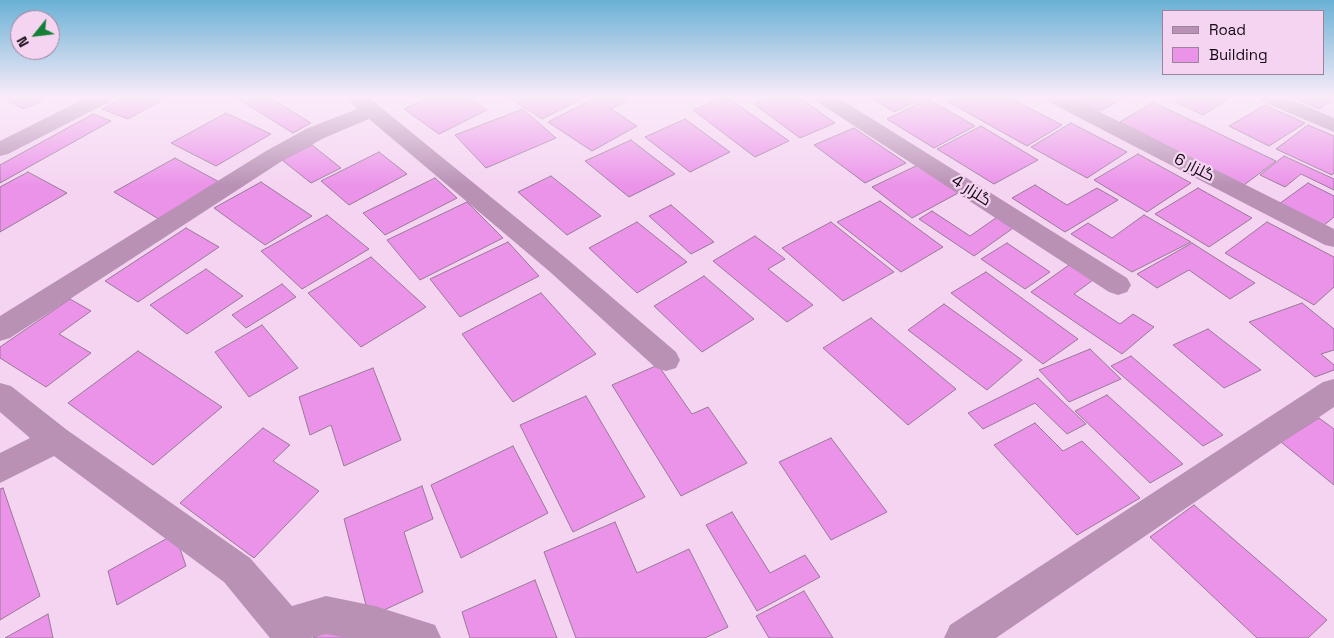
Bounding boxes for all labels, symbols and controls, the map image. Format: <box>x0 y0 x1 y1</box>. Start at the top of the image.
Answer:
north arrow <box>10 10 60 60</box>
legend <box>1162 10 1324 75</box>
text: Road <box>1209 20 1246 39</box>
text: N <box>13 33 33 50</box>
text: Building <box>1209 45 1268 64</box>
street label: گلزار 6 <box>1171 150 1217 186</box>
street label: گلزار 4 <box>948 171 994 211</box>

